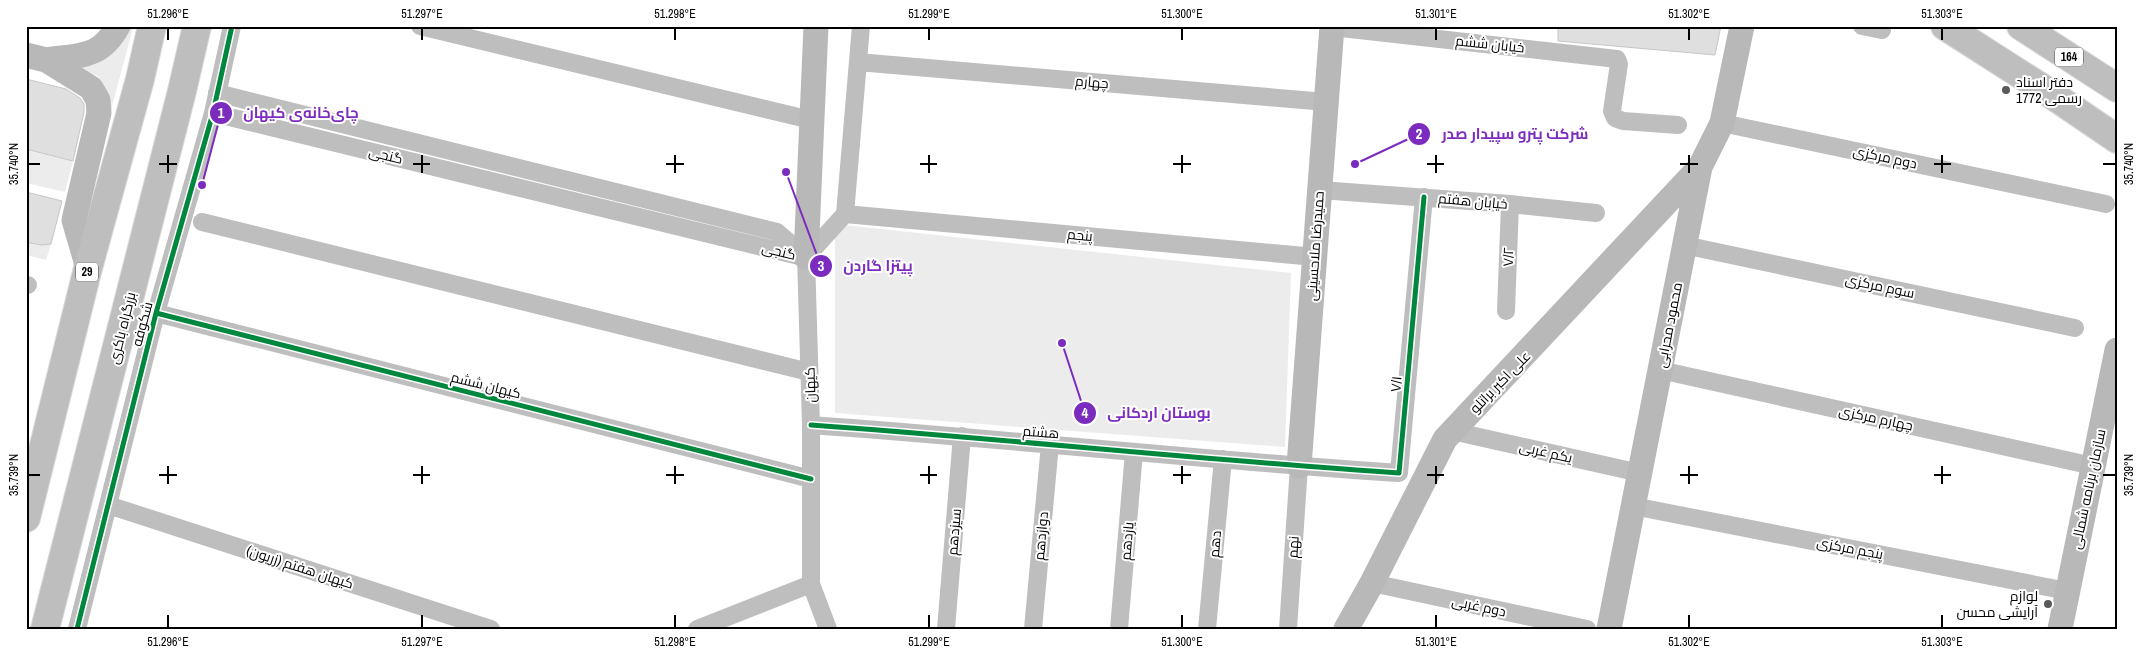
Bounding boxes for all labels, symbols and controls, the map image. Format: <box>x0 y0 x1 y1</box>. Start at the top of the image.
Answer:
text: 51.296°E <box>147 6 189 22</box>
text: 51.297°E <box>401 6 443 22</box>
text: 51.298°E <box>654 6 696 22</box>
text: 51.299°E <box>908 6 950 22</box>
text: 51.300°E <box>1161 6 1203 22</box>
text: 51.301°E <box>1415 6 1457 22</box>
text: 51.302°E <box>1668 6 1710 22</box>
text: 51.303°E <box>1921 6 1963 22</box>
street label: خیابان ششم <box>1455 31 1525 58</box>
road number: 164 <box>2055 48 2083 66</box>
street label: چهارم <box>1074 72 1110 93</box>
place label: دفتر اسناد رسمی 1772 <box>2016 73 2082 107</box>
marker: دفتر اسناد رسمی 1772 <box>2000 84 2012 96</box>
callout: چای‌خانه‌ی کیهان <box>209 98 369 128</box>
text: 1 <box>218 102 225 123</box>
text: چای‌خانه‌ی کیهان <box>243 102 359 124</box>
callout: شرکت پترو سپیدار صدر <box>1407 119 1598 149</box>
text: 2 <box>1416 123 1423 144</box>
text: شرکت پترو سپیدار صدر <box>1441 123 1588 145</box>
street label: دوم مرکزی <box>1851 141 1919 174</box>
street label: گنجی <box>367 142 405 168</box>
text: 35.740°N <box>6 143 22 185</box>
text: 35.740°N <box>2121 143 2137 185</box>
street label: خیابان هفتم <box>1437 189 1509 214</box>
street label: حمیدرضا ملاحسینی <box>1302 190 1328 302</box>
street label: پنجم <box>1066 225 1094 246</box>
street label: گنجی <box>760 238 798 264</box>
street label: ۷/۲ <box>1499 247 1517 267</box>
callout: پیتزا گاردن <box>808 251 922 281</box>
text: 3 <box>818 255 825 276</box>
text: پیتزا گاردن <box>843 255 913 277</box>
road number: 29 <box>76 262 98 282</box>
street label: سوم مرکزی <box>1844 270 1916 303</box>
street label: محمود محرابی <box>1652 281 1686 369</box>
street label: بزرگراه باکری <box>104 290 140 366</box>
street label: شکوفه <box>127 300 157 348</box>
street label: علی اکبر براتلو <box>1466 347 1534 417</box>
street label: کیهان <box>800 367 820 403</box>
street label: کیهان ششم <box>449 368 523 403</box>
street label: ۷/۱ <box>1386 375 1406 393</box>
callout: بوستان اردکانی <box>1073 398 1221 428</box>
street label: چهارم مرکزی <box>1837 401 1915 436</box>
text: 4 <box>1082 402 1089 423</box>
text: بوستان اردکانی <box>1107 402 1211 423</box>
street label: هشتم <box>1022 421 1060 444</box>
street label: سازمان برنامه شمالی <box>2066 427 2110 551</box>
street label: یکم غربی <box>1517 437 1575 468</box>
text: 35.739°N <box>6 454 22 496</box>
text: 35.739°N <box>2121 454 2137 496</box>
street label: سیزدهم <box>943 508 966 556</box>
street label: دوازدهم <box>1030 511 1053 561</box>
street label: یازدهم <box>1116 521 1139 561</box>
street label: دهم <box>1205 530 1226 558</box>
street label: پنجم مرکزی <box>1815 533 1885 564</box>
street label: نهم <box>1283 535 1304 559</box>
street label: کیهان هفتم (زریون) <box>244 541 356 594</box>
place label: لوازم آرایشی محسن <box>1956 587 2038 621</box>
street label: دوم غربی <box>1450 591 1508 621</box>
marker: لوازم آرایشی محسن <box>2042 598 2054 610</box>
text: 51.296°E <box>147 634 189 650</box>
text: 51.297°E <box>401 634 443 650</box>
text: 51.298°E <box>654 634 696 650</box>
text: 51.299°E <box>908 634 950 650</box>
text: 51.300°E <box>1161 634 1203 650</box>
text: 51.301°E <box>1415 634 1457 650</box>
text: 51.302°E <box>1668 634 1710 650</box>
text: 51.303°E <box>1921 634 1963 650</box>

